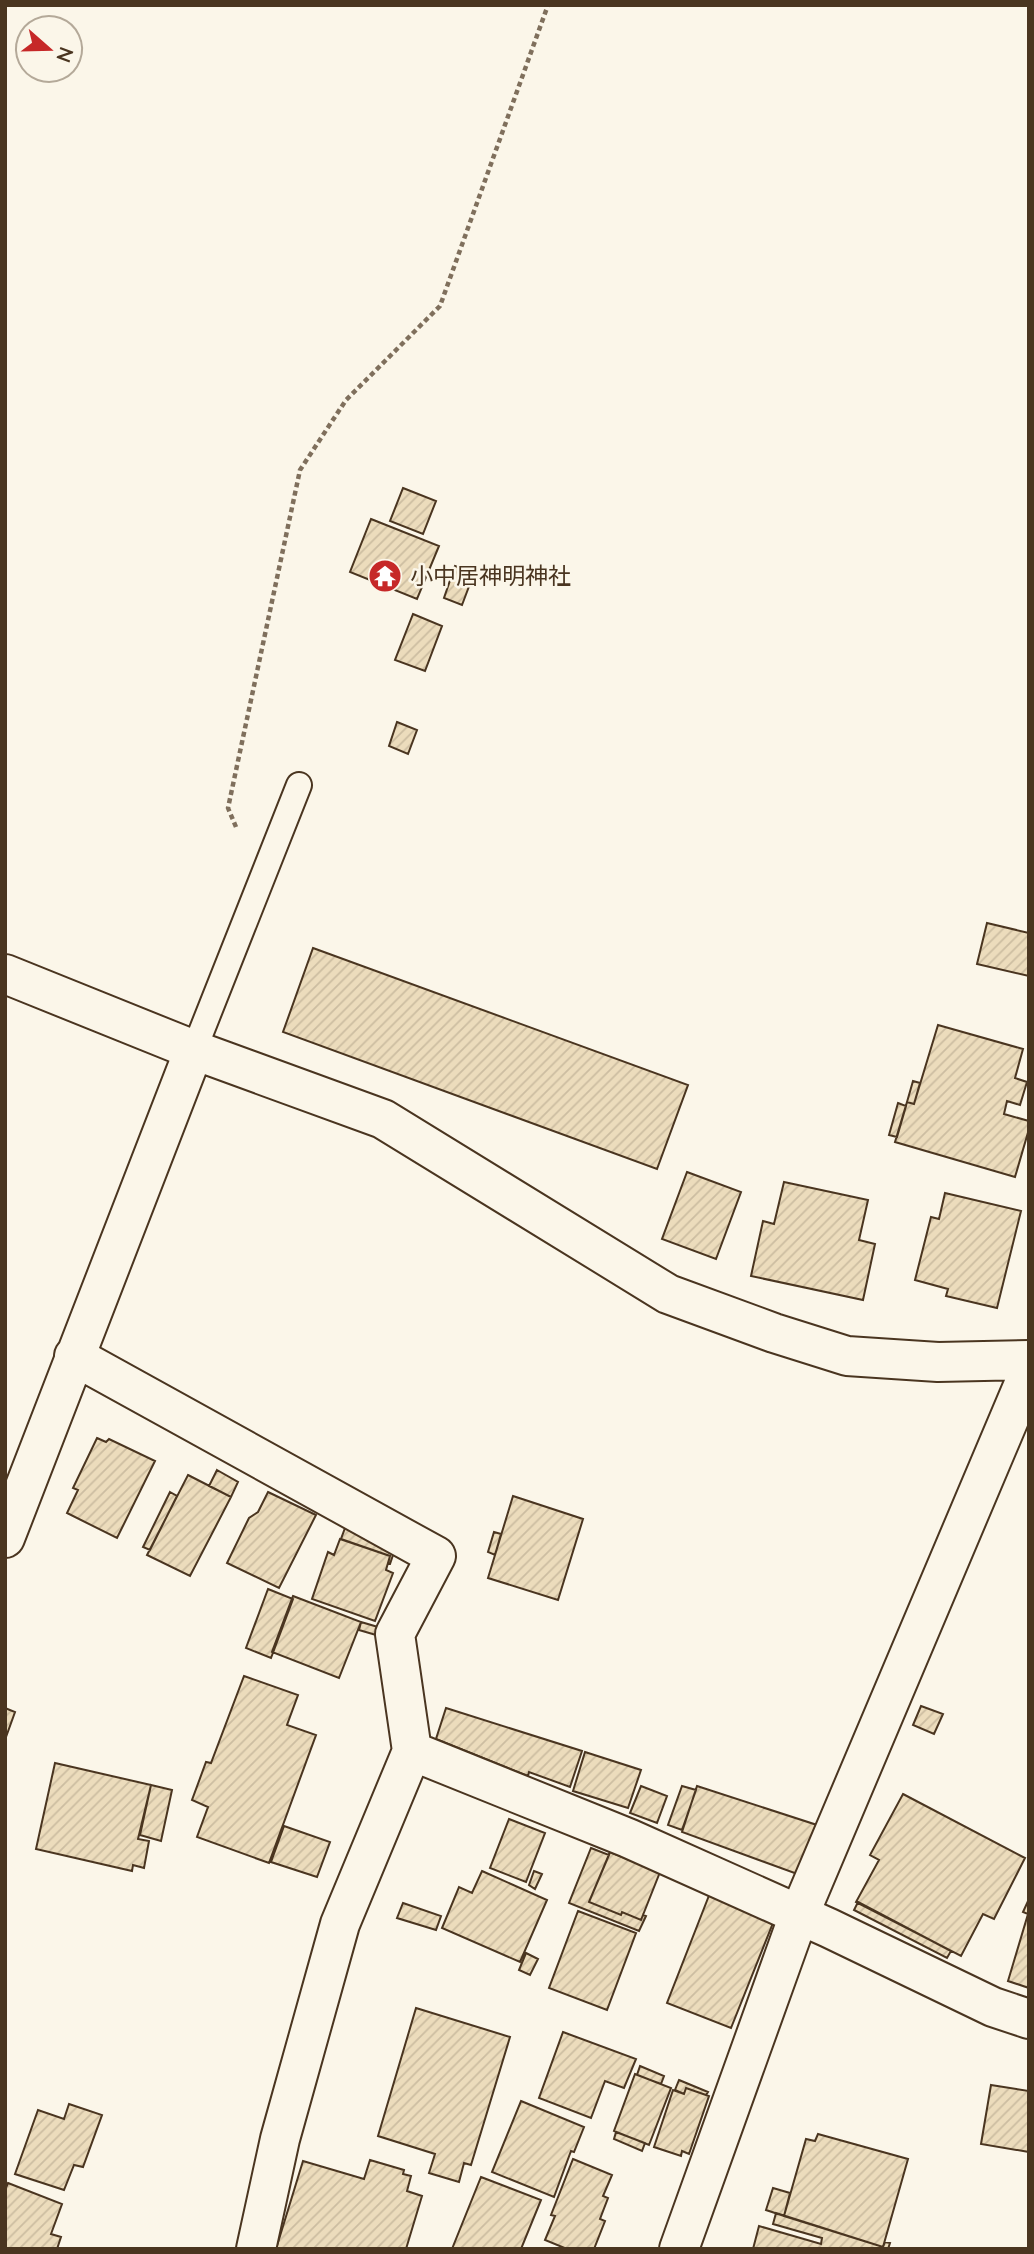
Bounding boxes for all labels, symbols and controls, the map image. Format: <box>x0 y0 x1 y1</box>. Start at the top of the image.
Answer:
north arrow <box>14 14 84 84</box>
text: N <box>52 44 79 66</box>
temple icon: 小中居神明神社 <box>366 557 404 595</box>
place label: 小中居神明神社 <box>410 561 571 589</box>

